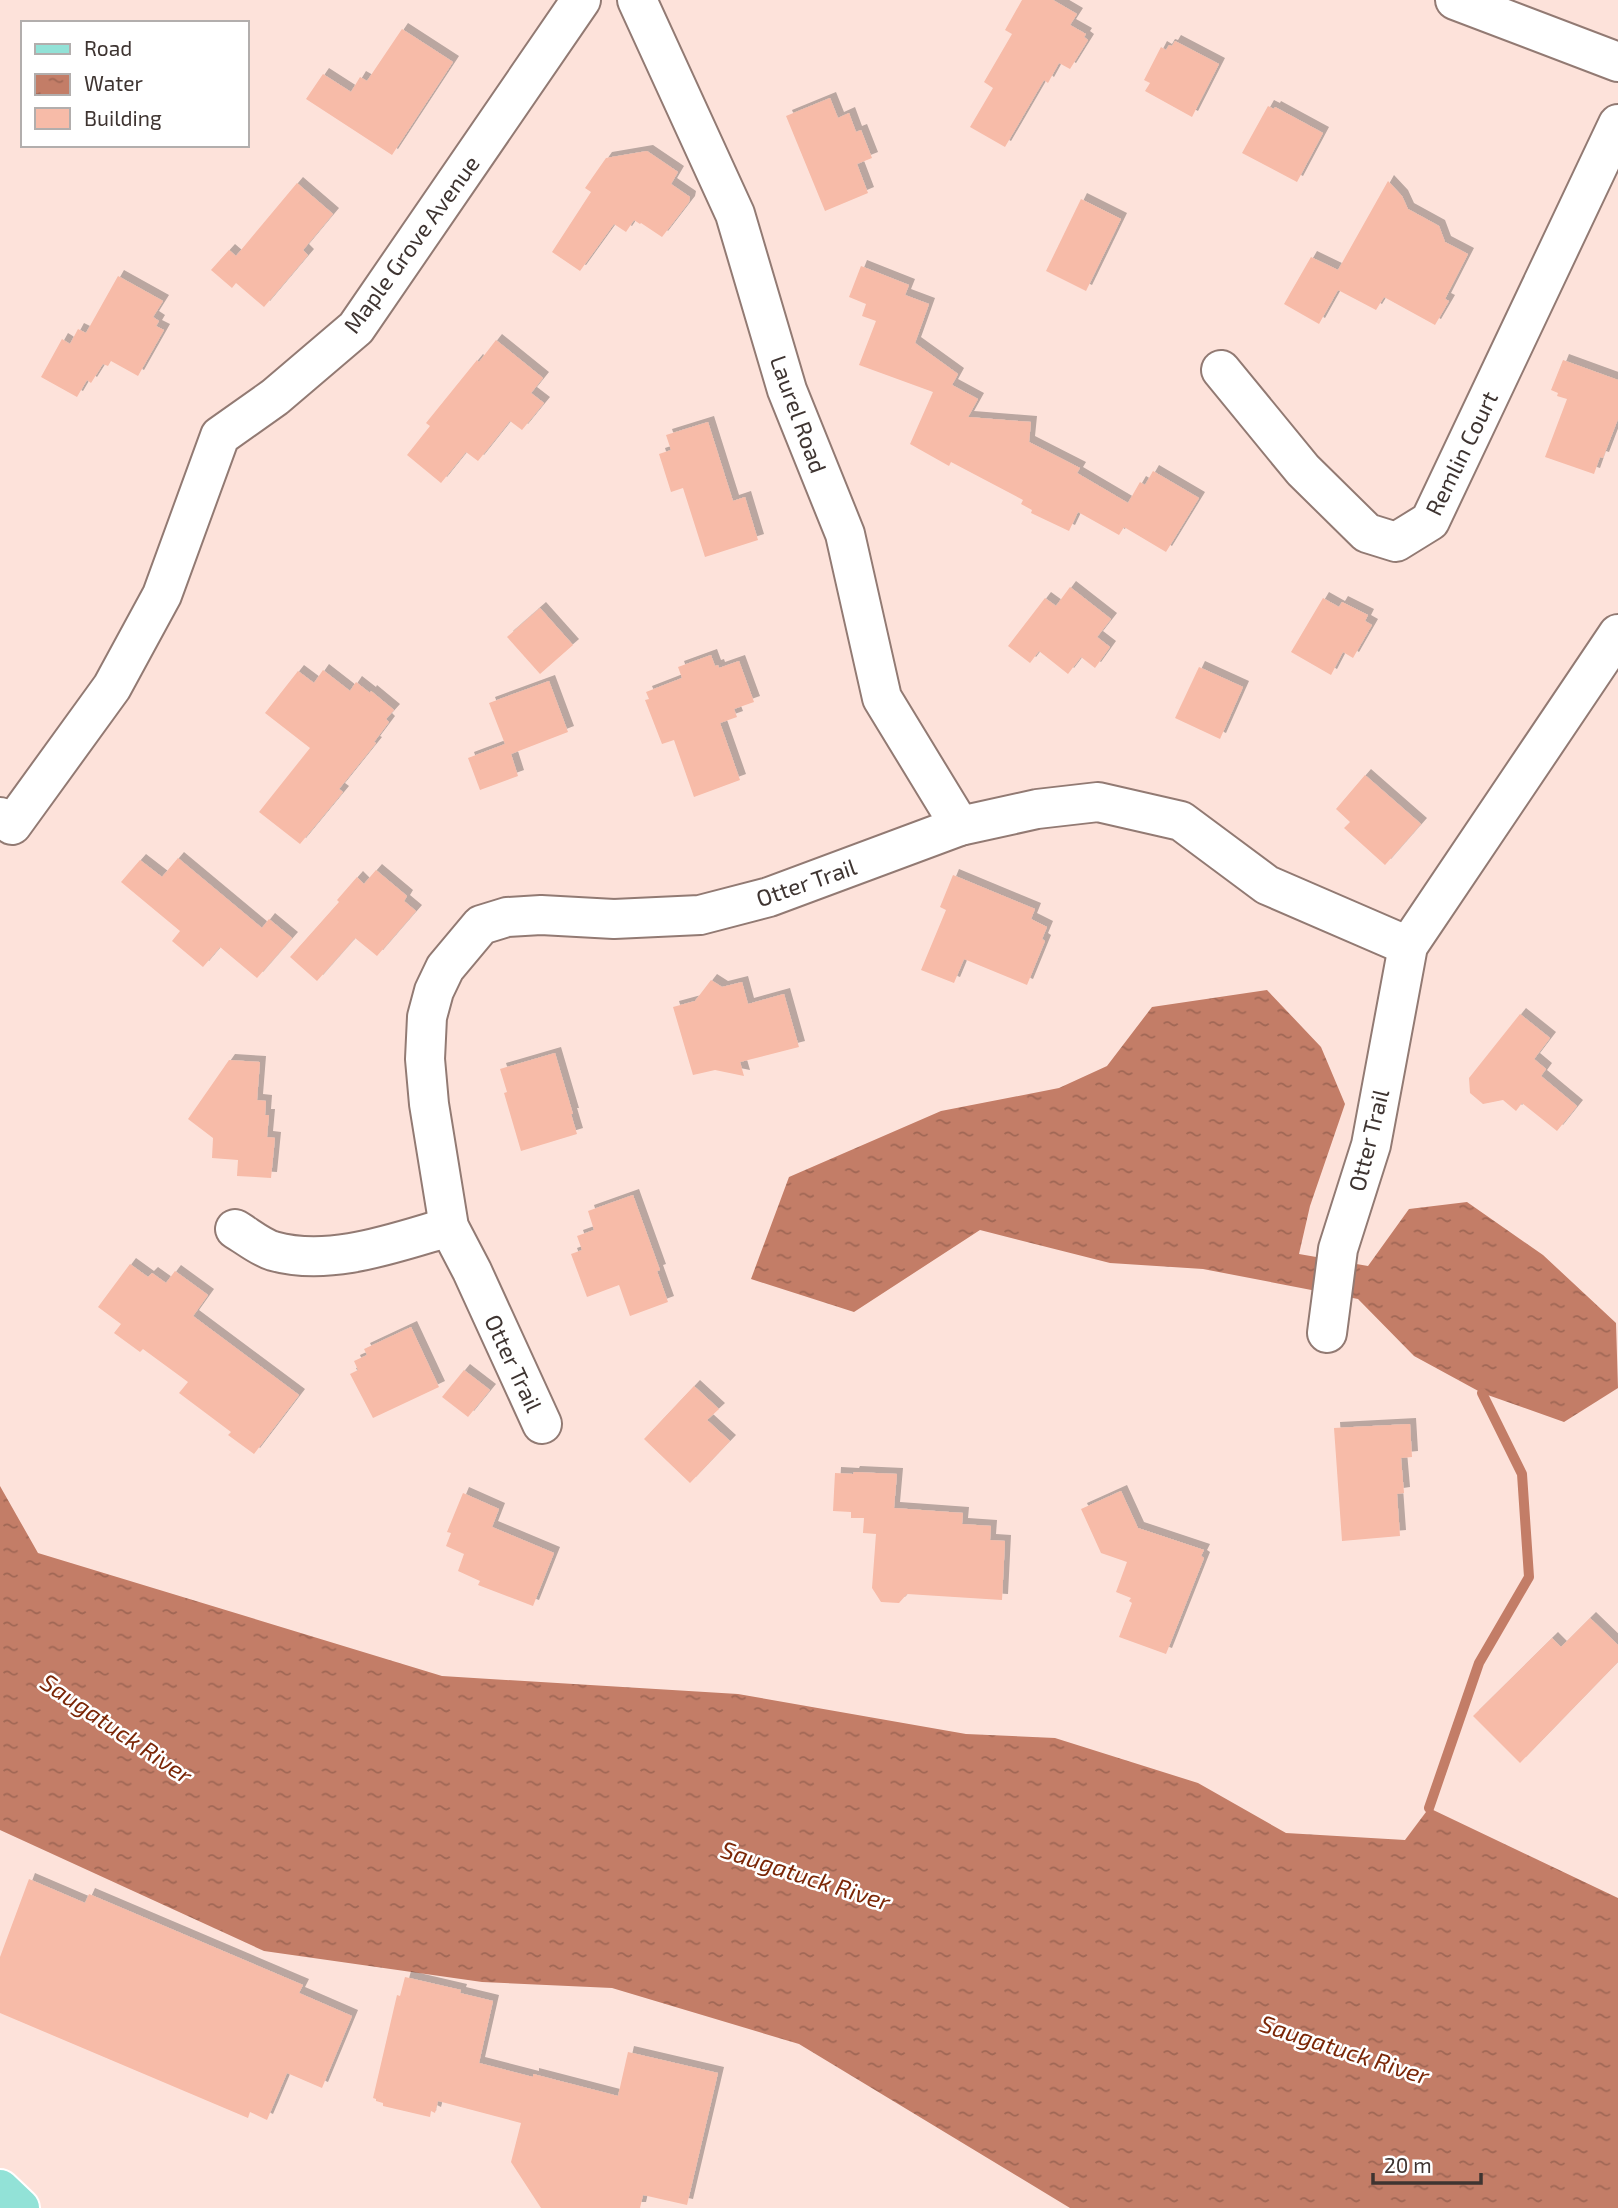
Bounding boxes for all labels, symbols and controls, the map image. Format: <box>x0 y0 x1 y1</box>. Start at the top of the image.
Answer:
legend <box>21 21 248 147</box>
text: Road <box>84 35 132 60</box>
text: Water <box>84 70 143 95</box>
text: Building <box>84 105 162 130</box>
street label: Maple Grove Avenue <box>337 150 485 338</box>
street label: Laurel Road <box>765 351 833 477</box>
street label: Remlin Court <box>1419 386 1503 520</box>
street label: Otter Trail <box>752 852 860 912</box>
street label: Otter Trail <box>1342 1086 1394 1194</box>
street label: Otter Trail <box>479 1310 549 1416</box>
water label: Saugatuck River <box>36 1667 199 1790</box>
water label: Saugatuck River <box>718 1834 895 1916</box>
water label: Saugatuck River <box>1257 2008 1434 2090</box>
scale bar <box>1373 2142 1482 2186</box>
text: 20 m <box>1384 2152 1432 2177</box>

